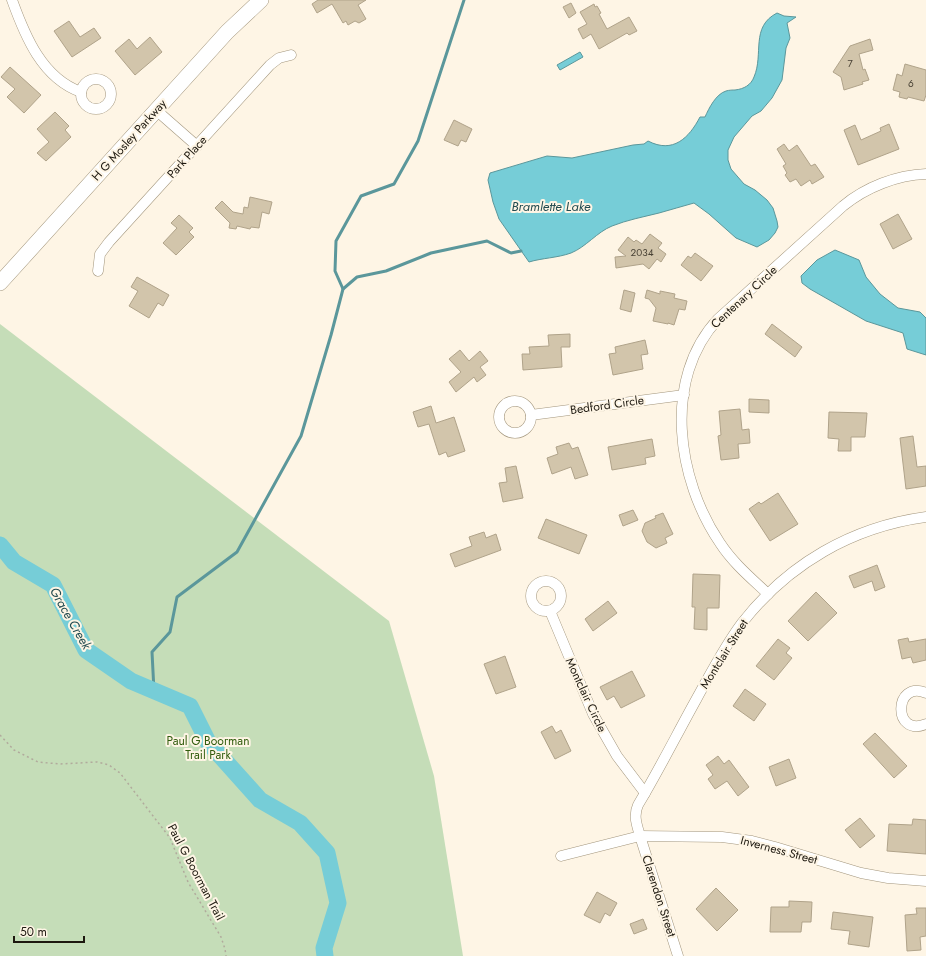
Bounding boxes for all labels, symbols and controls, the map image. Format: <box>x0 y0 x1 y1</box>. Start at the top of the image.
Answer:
house number: 7 <box>847 56 853 71</box>
house number: 6 <box>908 76 914 91</box>
street label: H G Mosley Parkway <box>87 95 171 185</box>
street label: Park Place <box>163 132 211 182</box>
water label: Bramlette Lake <box>511 197 591 216</box>
house number: 2034 <box>631 245 654 260</box>
street label: Centenary Circle <box>707 261 781 333</box>
street label: Bedford Circle <box>569 391 645 419</box>
water label: Grace Creek <box>45 584 96 653</box>
street label: Montclair Street <box>695 616 753 692</box>
street label: Montclair Circle <box>561 655 611 735</box>
park label: Paul G Boorman Trail Park <box>167 732 249 764</box>
street label: Paul G Boorman Trail <box>163 821 229 923</box>
street label: Inverness Street <box>739 831 820 869</box>
street label: Clarendon Street <box>637 853 681 939</box>
scale bar <box>14 918 84 944</box>
text: 50 m <box>20 923 47 941</box>

